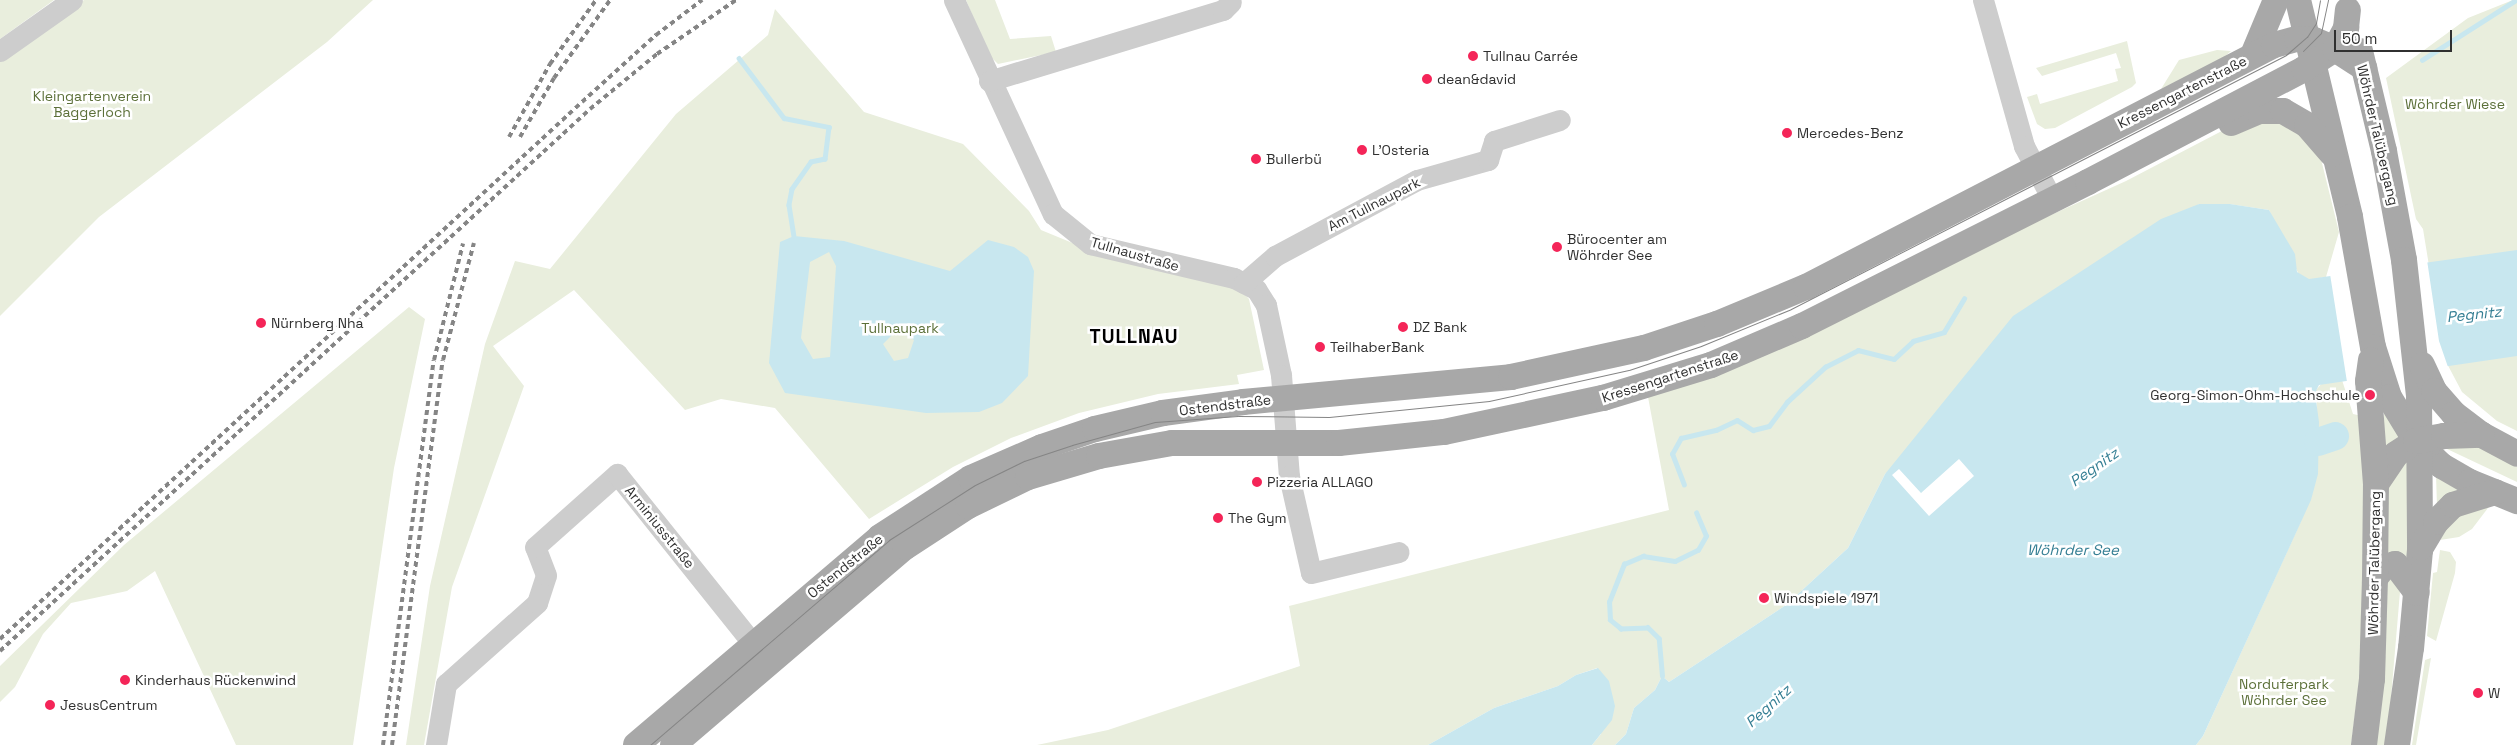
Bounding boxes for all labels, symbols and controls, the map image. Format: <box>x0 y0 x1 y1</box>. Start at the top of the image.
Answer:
scale bar <box>2337 20 2454 52</box>
text: 50 m <box>2342 29 2377 48</box>
place label: Tullnau Carrée <box>1483 48 1578 64</box>
marker: Tullnau Carrée <box>1467 50 1479 62</box>
street label: Kressengartenstraße <box>2115 52 2249 132</box>
street label: Wöhrder Talübergang <box>2354 63 2402 207</box>
place label: dean&david <box>1437 71 1516 87</box>
marker: dean&david <box>1421 73 1433 85</box>
park label: Kleingartenverein Baggerloch <box>33 88 151 120</box>
park label: Wöhrder Wiese <box>2405 96 2505 112</box>
place label: Mercedes-Benz <box>1797 125 1904 141</box>
marker: Mercedes-Benz <box>1781 127 1793 139</box>
place label: L'Osteria <box>1372 142 1429 158</box>
marker: L'Osteria <box>1356 144 1368 156</box>
place label: Bullerbü <box>1266 151 1322 167</box>
marker: Bullerbü <box>1250 153 1262 165</box>
street label: Am Tullnaupark <box>1325 173 1423 235</box>
place label: Bürocenter am Wöhrder See <box>1567 231 1667 264</box>
street label: Tullnaustraße <box>1089 233 1181 275</box>
marker: Bürocenter am Wöhrder See <box>1551 241 1563 253</box>
water label: Pegnitz <box>2446 302 2502 326</box>
place label: Nürnberg Nha <box>271 315 364 331</box>
marker: Nürnberg Nha <box>255 317 267 329</box>
place label: DZ Bank <box>1413 319 1467 335</box>
park label: Tullnaupark <box>861 320 939 336</box>
marker: DZ Bank <box>1397 321 1409 333</box>
district label: TULLNAU <box>1089 326 1179 348</box>
place label: TeilhaberBank <box>1330 339 1425 355</box>
marker: TeilhaberBank <box>1314 341 1326 353</box>
street label: Kressengartenstraße <box>1600 346 1740 406</box>
place label: Georg-Simon-Ohm-Hochschule <box>2150 387 2360 403</box>
marker: Georg-Simon-Ohm-Hochschule <box>2364 389 2376 401</box>
street label: Ostendstraße <box>1178 391 1272 419</box>
water label: Pegnitz <box>2066 444 2122 490</box>
place label: Pizzeria ALLAGO <box>1267 474 1373 490</box>
marker: Pizzeria ALLAGO <box>1251 476 1263 488</box>
street label: Arminiusstraße <box>622 482 698 572</box>
street label: Wöhrder Talübergang <box>2364 491 2384 635</box>
place label: The Gym <box>1228 510 1287 526</box>
marker: The Gym <box>1212 512 1224 524</box>
street label: Ostendstraße <box>804 530 886 602</box>
water label: Wöhrder See <box>2027 541 2119 559</box>
place label: Windspiele 1971 <box>1774 590 1878 606</box>
marker: Windspiele 1971 <box>1758 592 1770 604</box>
place label: Kinderhaus Rückenwind <box>135 672 296 688</box>
marker: Kinderhaus Rückenwind <box>119 674 131 686</box>
park label: Norduferpark Wöhrder See <box>2239 676 2329 709</box>
water label: Pegnitz <box>1742 681 1794 731</box>
place label: W <box>2488 685 2500 701</box>
marker: W <box>2472 687 2484 699</box>
place label: JesusCentrum <box>60 697 158 713</box>
marker: JesusCentrum <box>44 699 56 711</box>

